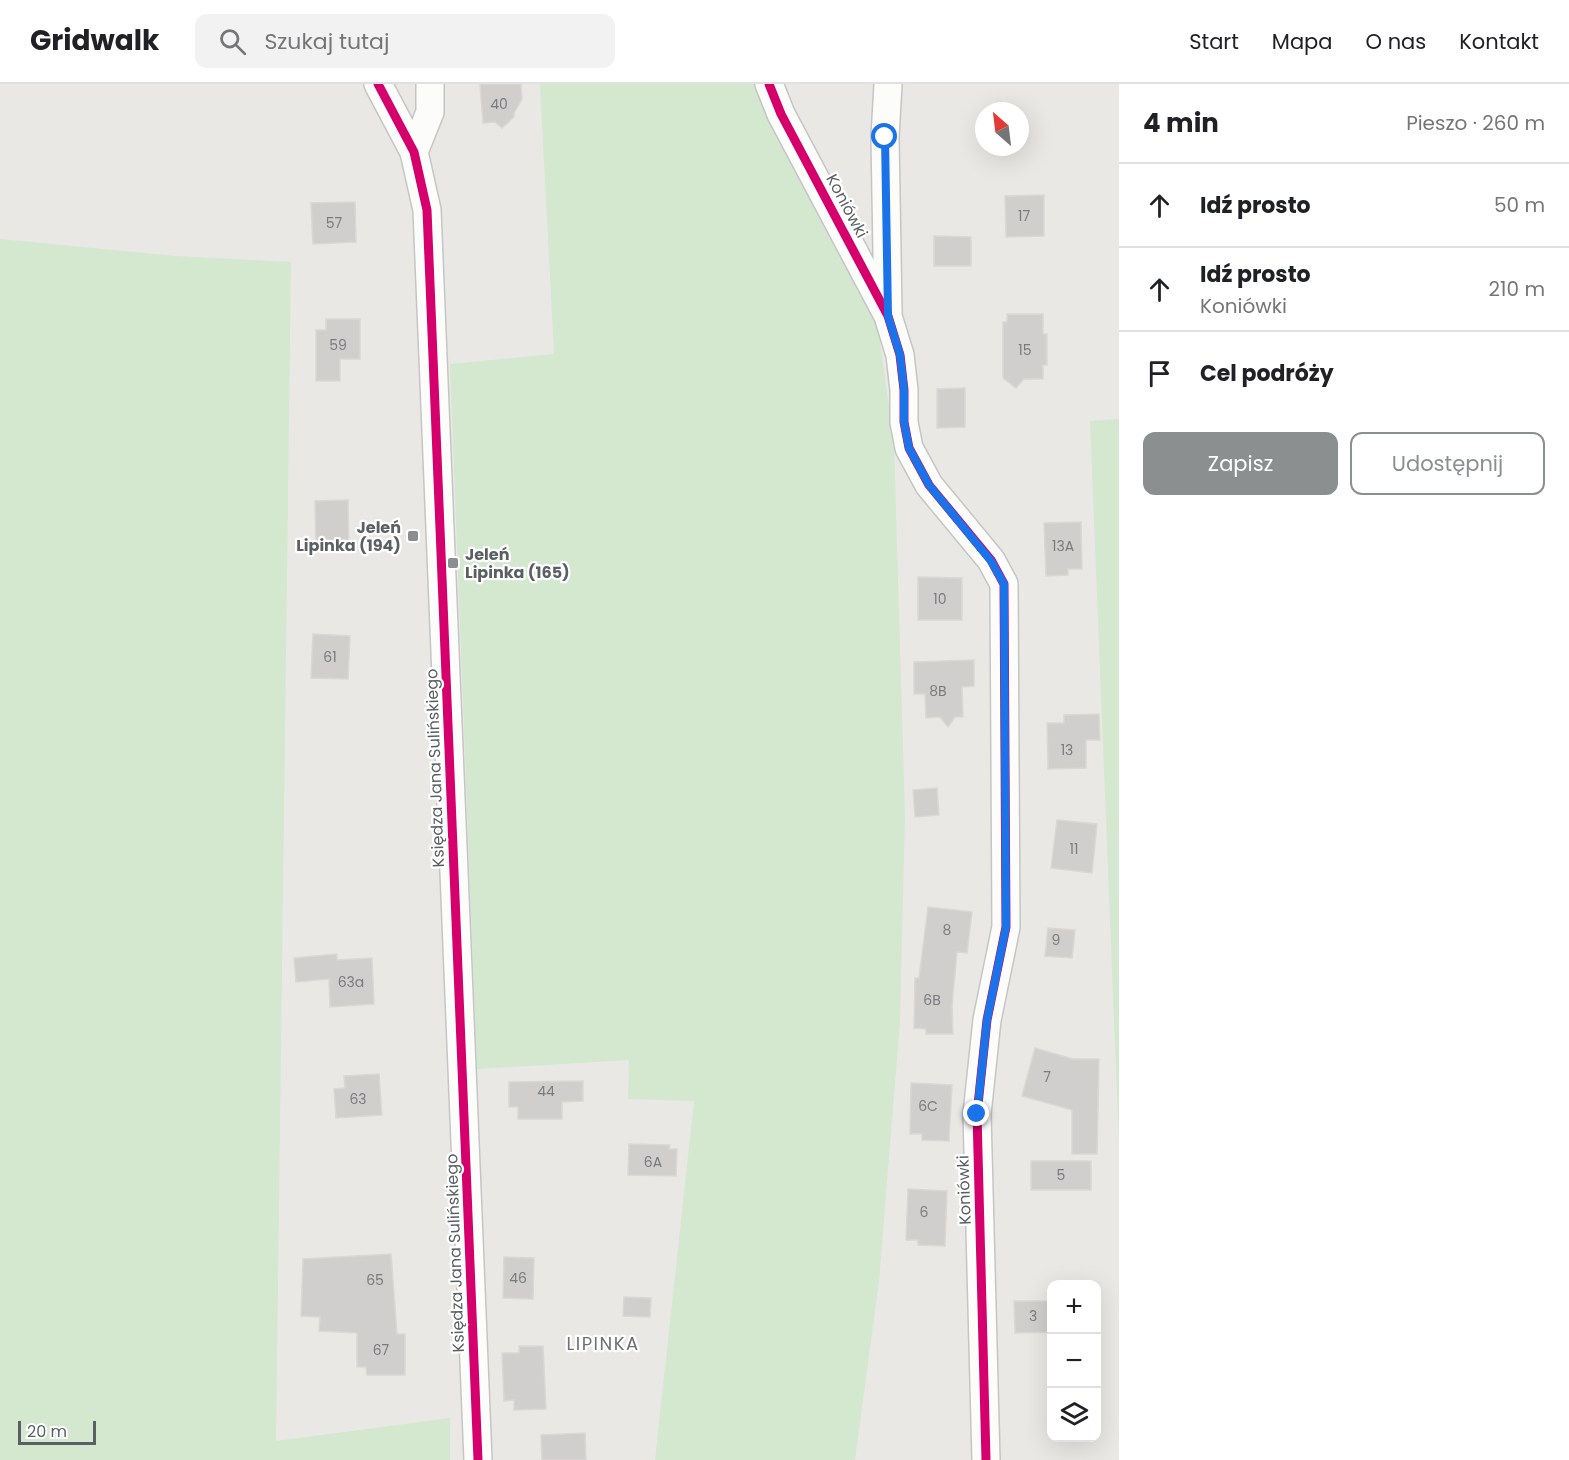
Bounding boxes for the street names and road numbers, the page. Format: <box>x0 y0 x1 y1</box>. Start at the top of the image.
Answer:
street label: Koniówki <box>821 170 873 242</box>
street label: Księdza Jana Sulińskiego <box>420 668 450 868</box>
street label: Księdza Jana Sulińskiego <box>440 1153 470 1353</box>
street label: Koniówki <box>951 1155 977 1225</box>

